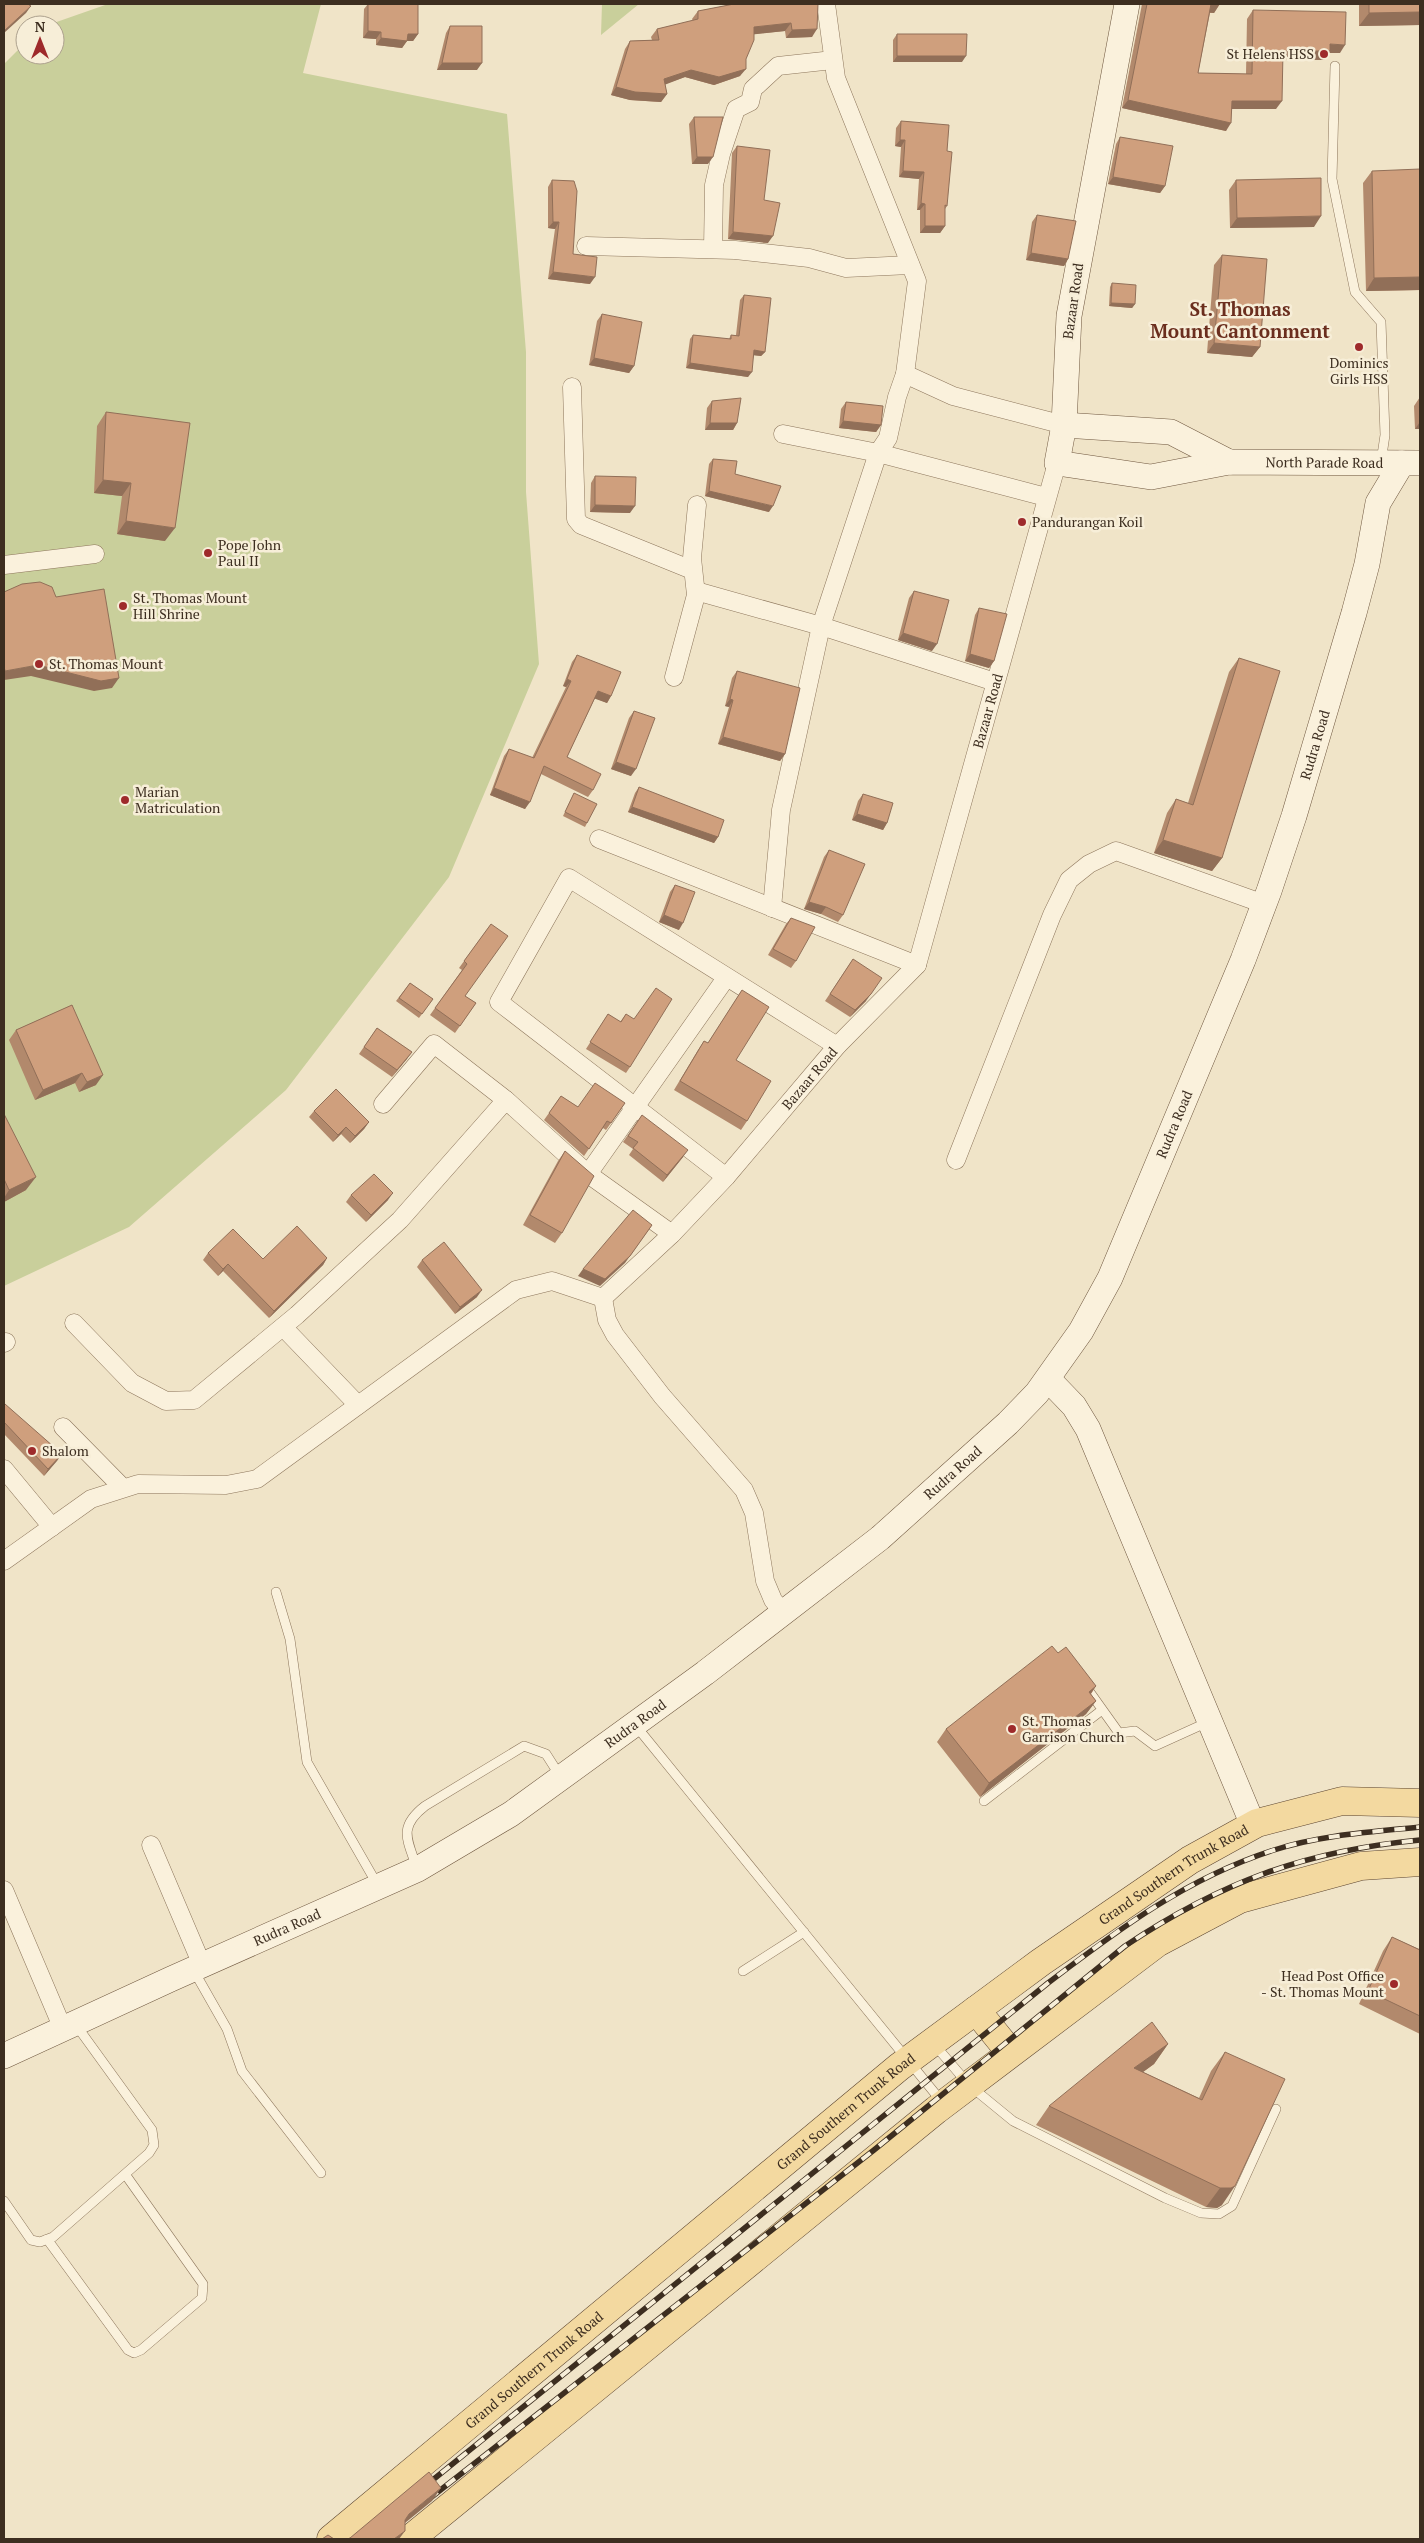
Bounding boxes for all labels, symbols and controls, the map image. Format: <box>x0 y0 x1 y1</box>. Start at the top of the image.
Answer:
north arrow <box>15 15 65 65</box>
text: N <box>35 17 46 36</box>
place label: St Helens HSS <box>1226 44 1314 63</box>
marker: St Helens HSS <box>1318 48 1330 60</box>
street label: Bazaar Road <box>1058 261 1087 340</box>
district label: St. Thomas Mount Cantonment <box>1150 296 1330 343</box>
marker: Dominics Girls HSS <box>1353 341 1365 353</box>
place label: Dominics Girls HSS <box>1329 353 1389 388</box>
street label: North Parade Road <box>1266 452 1384 472</box>
place label: Pandurangan Koil <box>1032 512 1143 531</box>
marker: Pandurangan Koil <box>1016 516 1028 528</box>
place label: Pope John Paul II <box>218 535 282 570</box>
marker: Pope John Paul II <box>202 547 214 559</box>
place label: St. Thomas Mount Hill Shrine <box>133 588 248 623</box>
marker: St. Thomas Mount Hill Shrine <box>117 600 129 612</box>
place label: St. Thomas Mount <box>49 654 164 673</box>
marker: St. Thomas Mount <box>33 658 45 670</box>
street label: Bazaar Road <box>968 671 1007 750</box>
street label: Rudra Road <box>1295 707 1334 782</box>
place label: Marian Matriculation <box>135 782 221 817</box>
marker: Marian Matriculation <box>119 794 131 806</box>
street label: Bazaar Road <box>777 1042 841 1113</box>
street label: Rudra Road <box>1151 1087 1197 1161</box>
place label: Shalom <box>42 1441 89 1460</box>
street label: Rudra Road <box>919 1441 986 1503</box>
marker: Shalom <box>26 1445 38 1457</box>
street label: Rudra Road <box>600 1694 670 1752</box>
place label: St. Thomas Garrison Church <box>1022 1711 1125 1746</box>
marker: St. Thomas Garrison Church <box>1006 1723 1018 1735</box>
street label: Grand Southern Trunk Road <box>1094 1819 1252 1929</box>
street label: Rudra Road <box>250 1903 324 1950</box>
place label: Head Post Office - St. Thomas Mount <box>1261 1966 1385 2001</box>
marker: Head Post Office - St. Thomas Mount <box>1388 1978 1400 1990</box>
street label: Grand Southern Trunk Road <box>772 2048 919 2174</box>
street label: Grand Southern Trunk Road <box>461 2307 607 2433</box>

